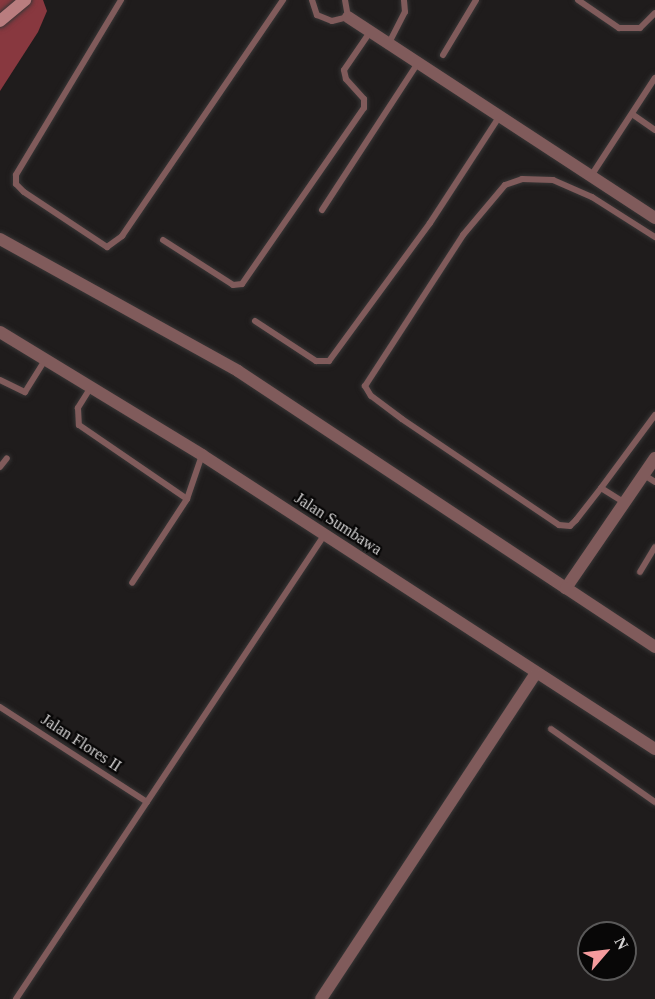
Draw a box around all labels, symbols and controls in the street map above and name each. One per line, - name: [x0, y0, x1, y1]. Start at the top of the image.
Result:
- street label: Jalan Sumbawa: [291, 489, 385, 559]
- street label: Jalan Flores II: [37, 710, 125, 776]
- north arrow: [577, 921, 637, 981]
- text: N: [611, 934, 632, 952]

